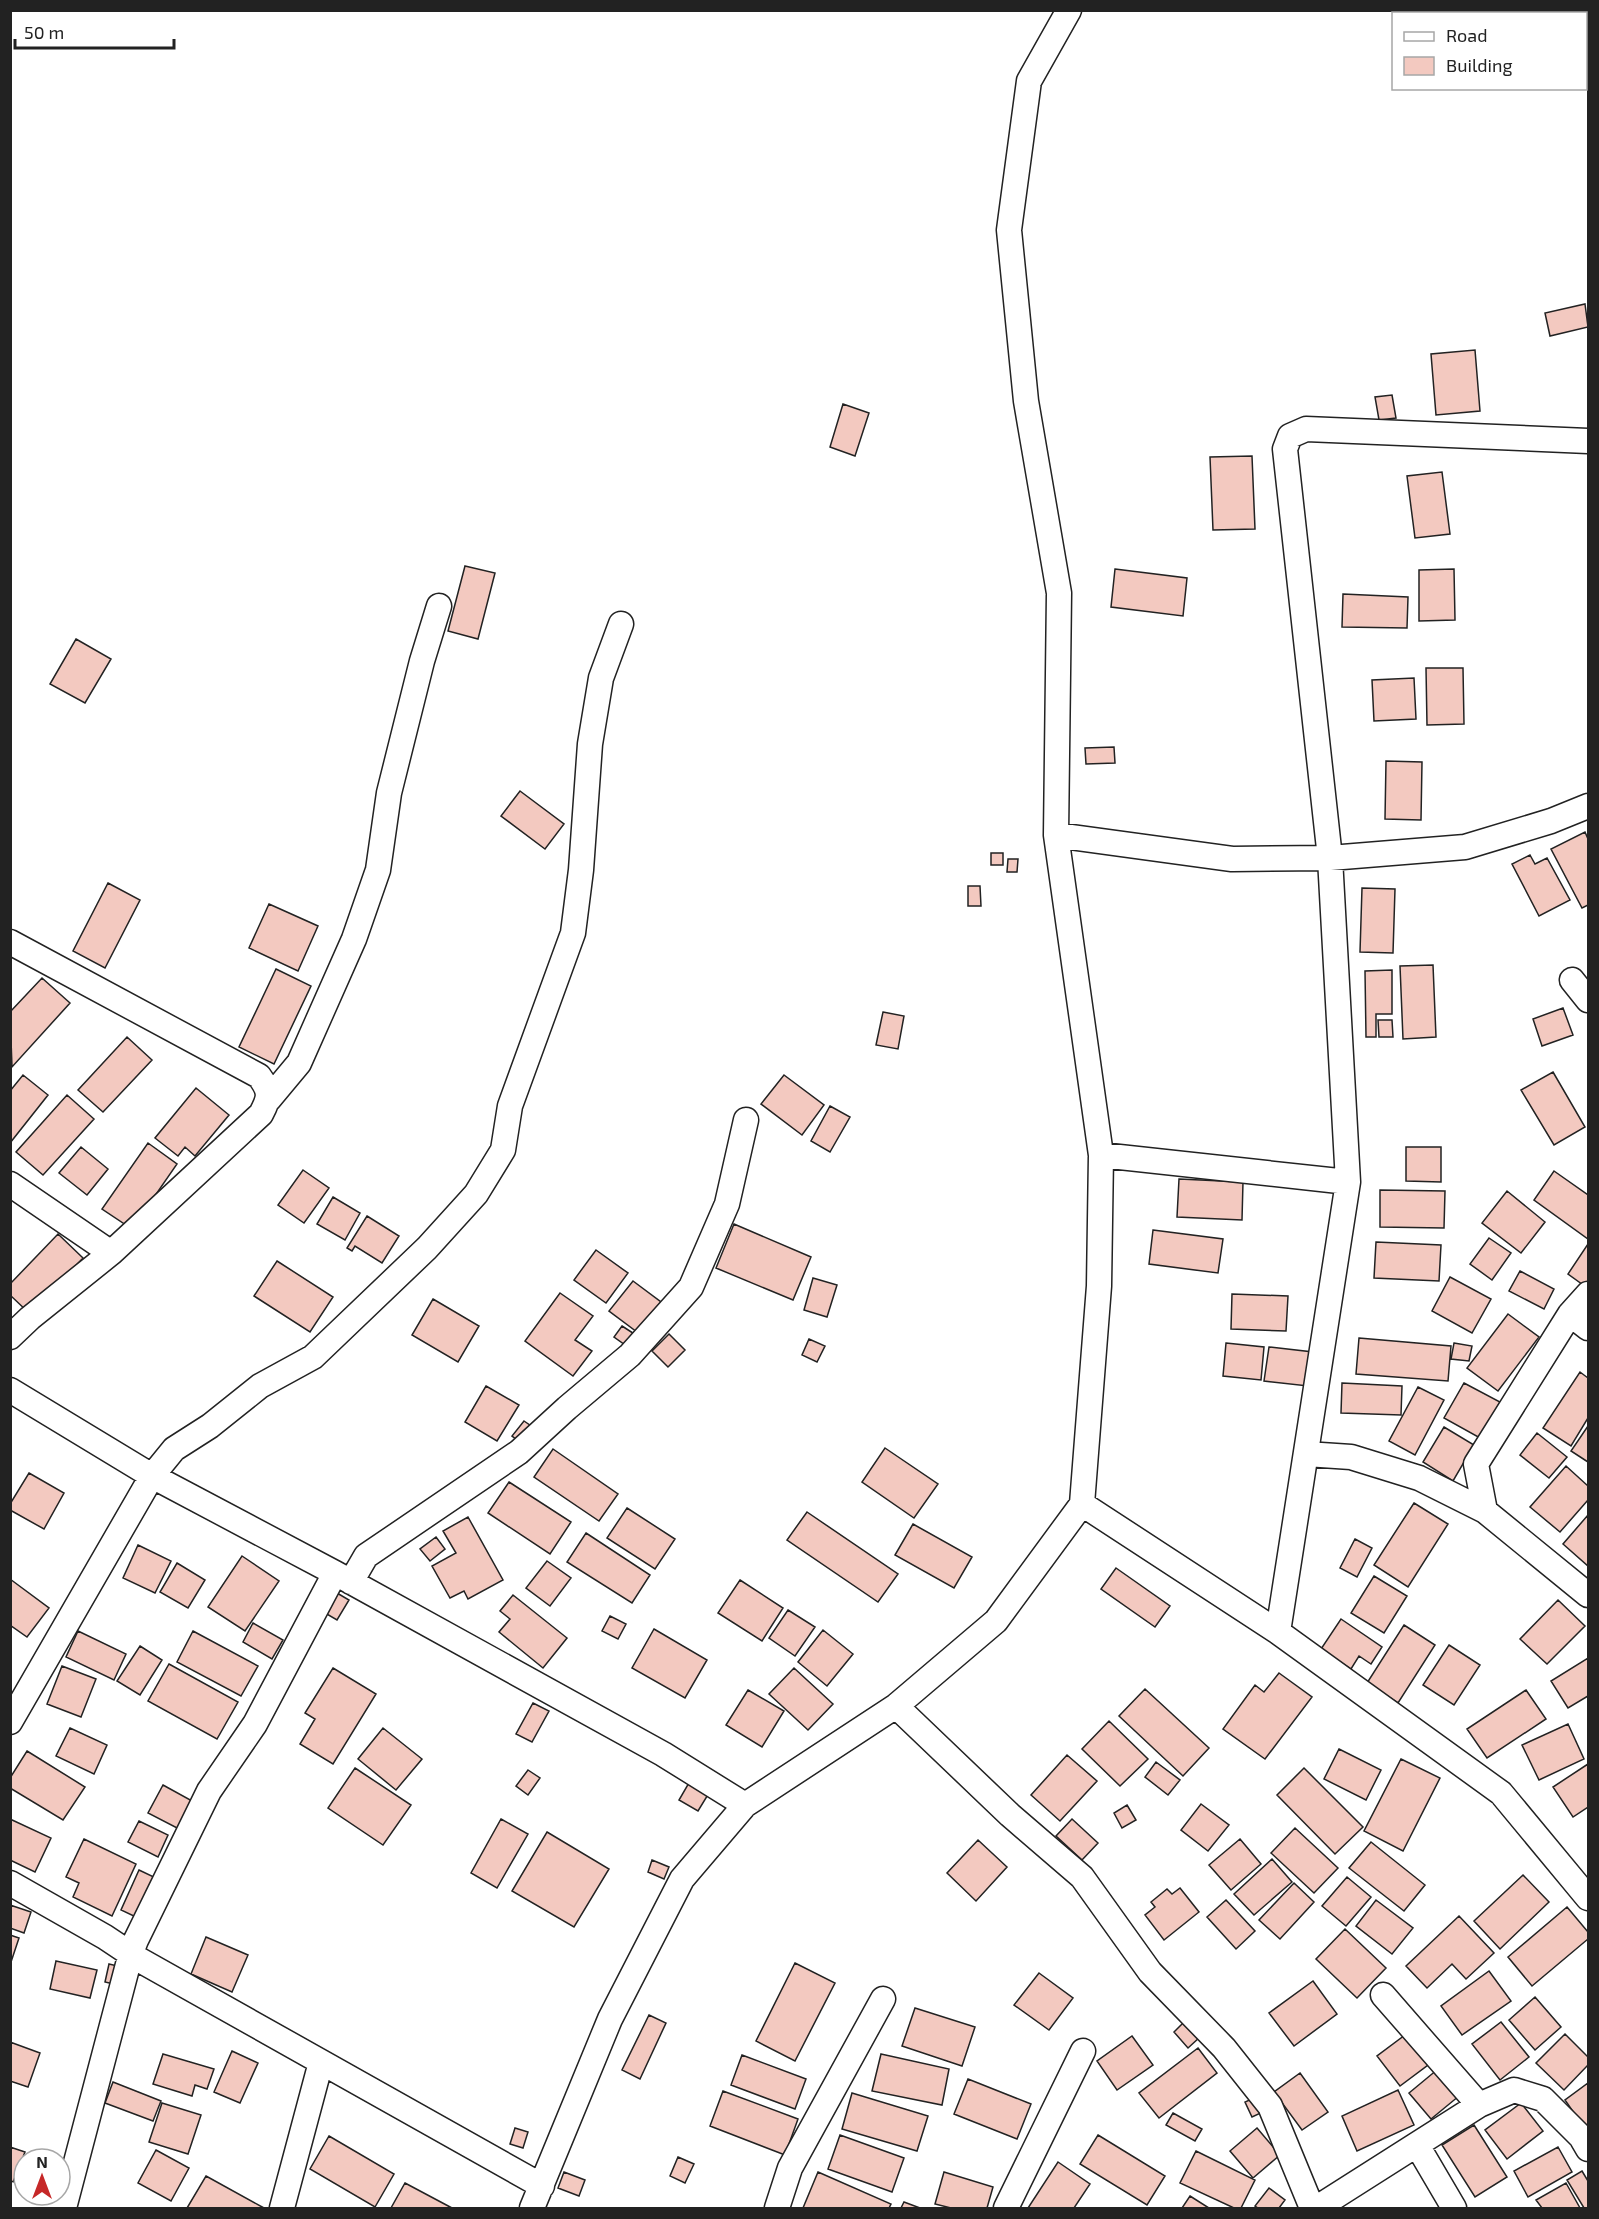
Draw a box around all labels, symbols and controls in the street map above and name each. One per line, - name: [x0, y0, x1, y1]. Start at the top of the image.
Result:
- scale bar: [15, 12, 174, 50]
- legend: [1392, 12, 1587, 90]
- text: 50 m: [24, 21, 64, 43]
- text: Road: [1446, 24, 1487, 46]
- text: Building: [1446, 54, 1513, 76]
- north arrow: [12, 2147, 72, 2207]
- text: N: [36, 2152, 48, 2171]

